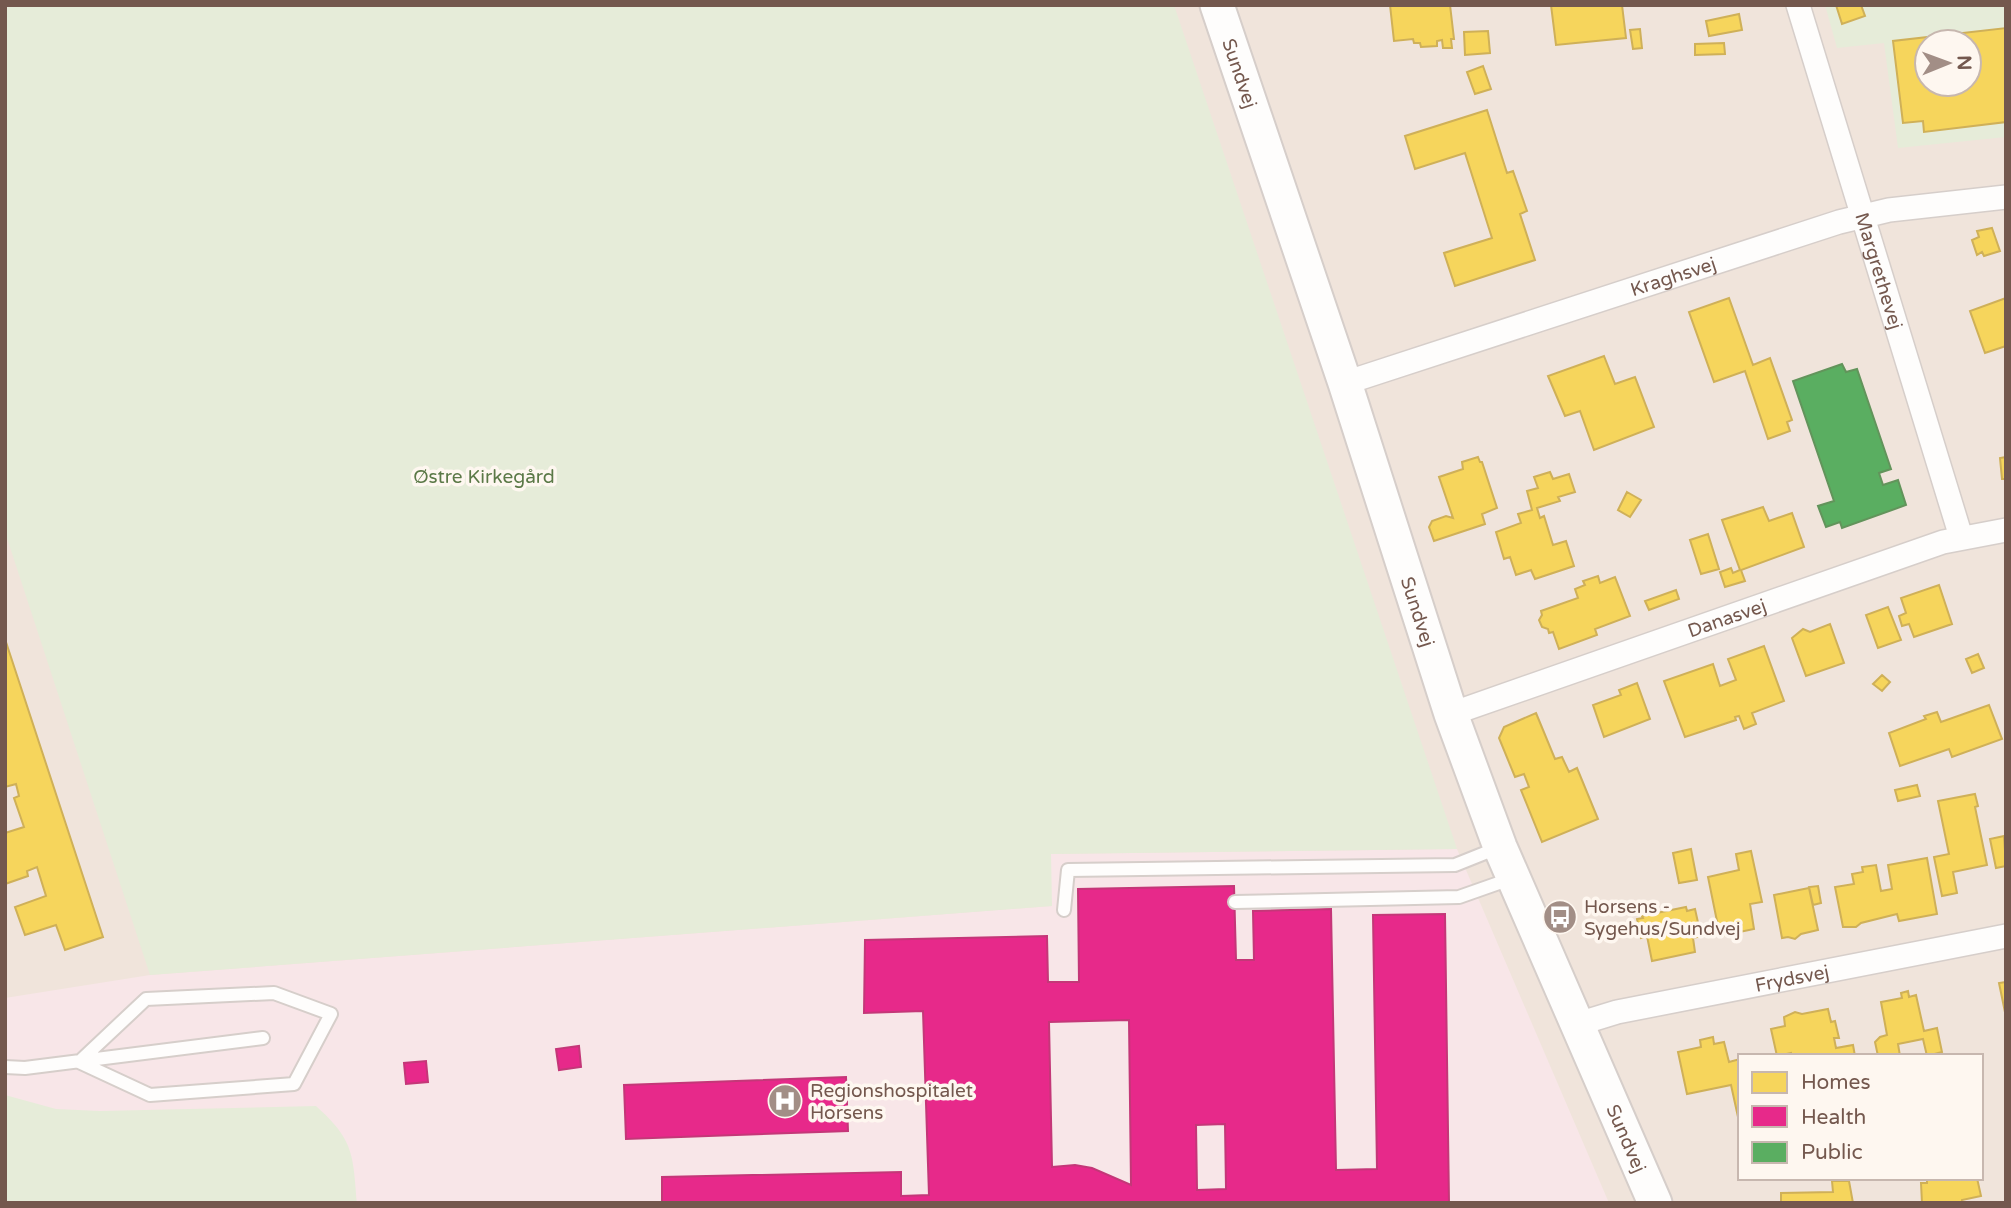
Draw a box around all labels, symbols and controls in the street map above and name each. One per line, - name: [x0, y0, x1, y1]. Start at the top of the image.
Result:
- north arrow: [1913, 28, 1983, 98]
- street label: Sundvej: [1217, 36, 1261, 111]
- text: N: [1953, 55, 1975, 71]
- street label: Margrethevej: [1850, 210, 1907, 332]
- street label: Kraghsvej: [1628, 253, 1719, 301]
- park label: Østre Kirkegård: [413, 466, 555, 488]
- street label: Sundvej: [1396, 574, 1439, 650]
- street label: Danasvej: [1685, 595, 1769, 642]
- place label: Horsens - Sygehus/Sundvej: [1584, 896, 1741, 940]
- bus stop icon: Horsens - Sygehus/Sundvej: [1541, 898, 1579, 936]
- street label: Frydsvej: [1753, 961, 1831, 997]
- legend: [1738, 1054, 1983, 1180]
- text: Homes: [1801, 1070, 1871, 1095]
- place label: Regionshospitalet Horsens: [810, 1080, 973, 1124]
- hospital icon: Regionshospitalet Horsens: [766, 1082, 804, 1120]
- street label: Sundvej: [1601, 1101, 1650, 1176]
- text: Health: [1801, 1105, 1866, 1130]
- text: Public: [1801, 1140, 1863, 1165]

